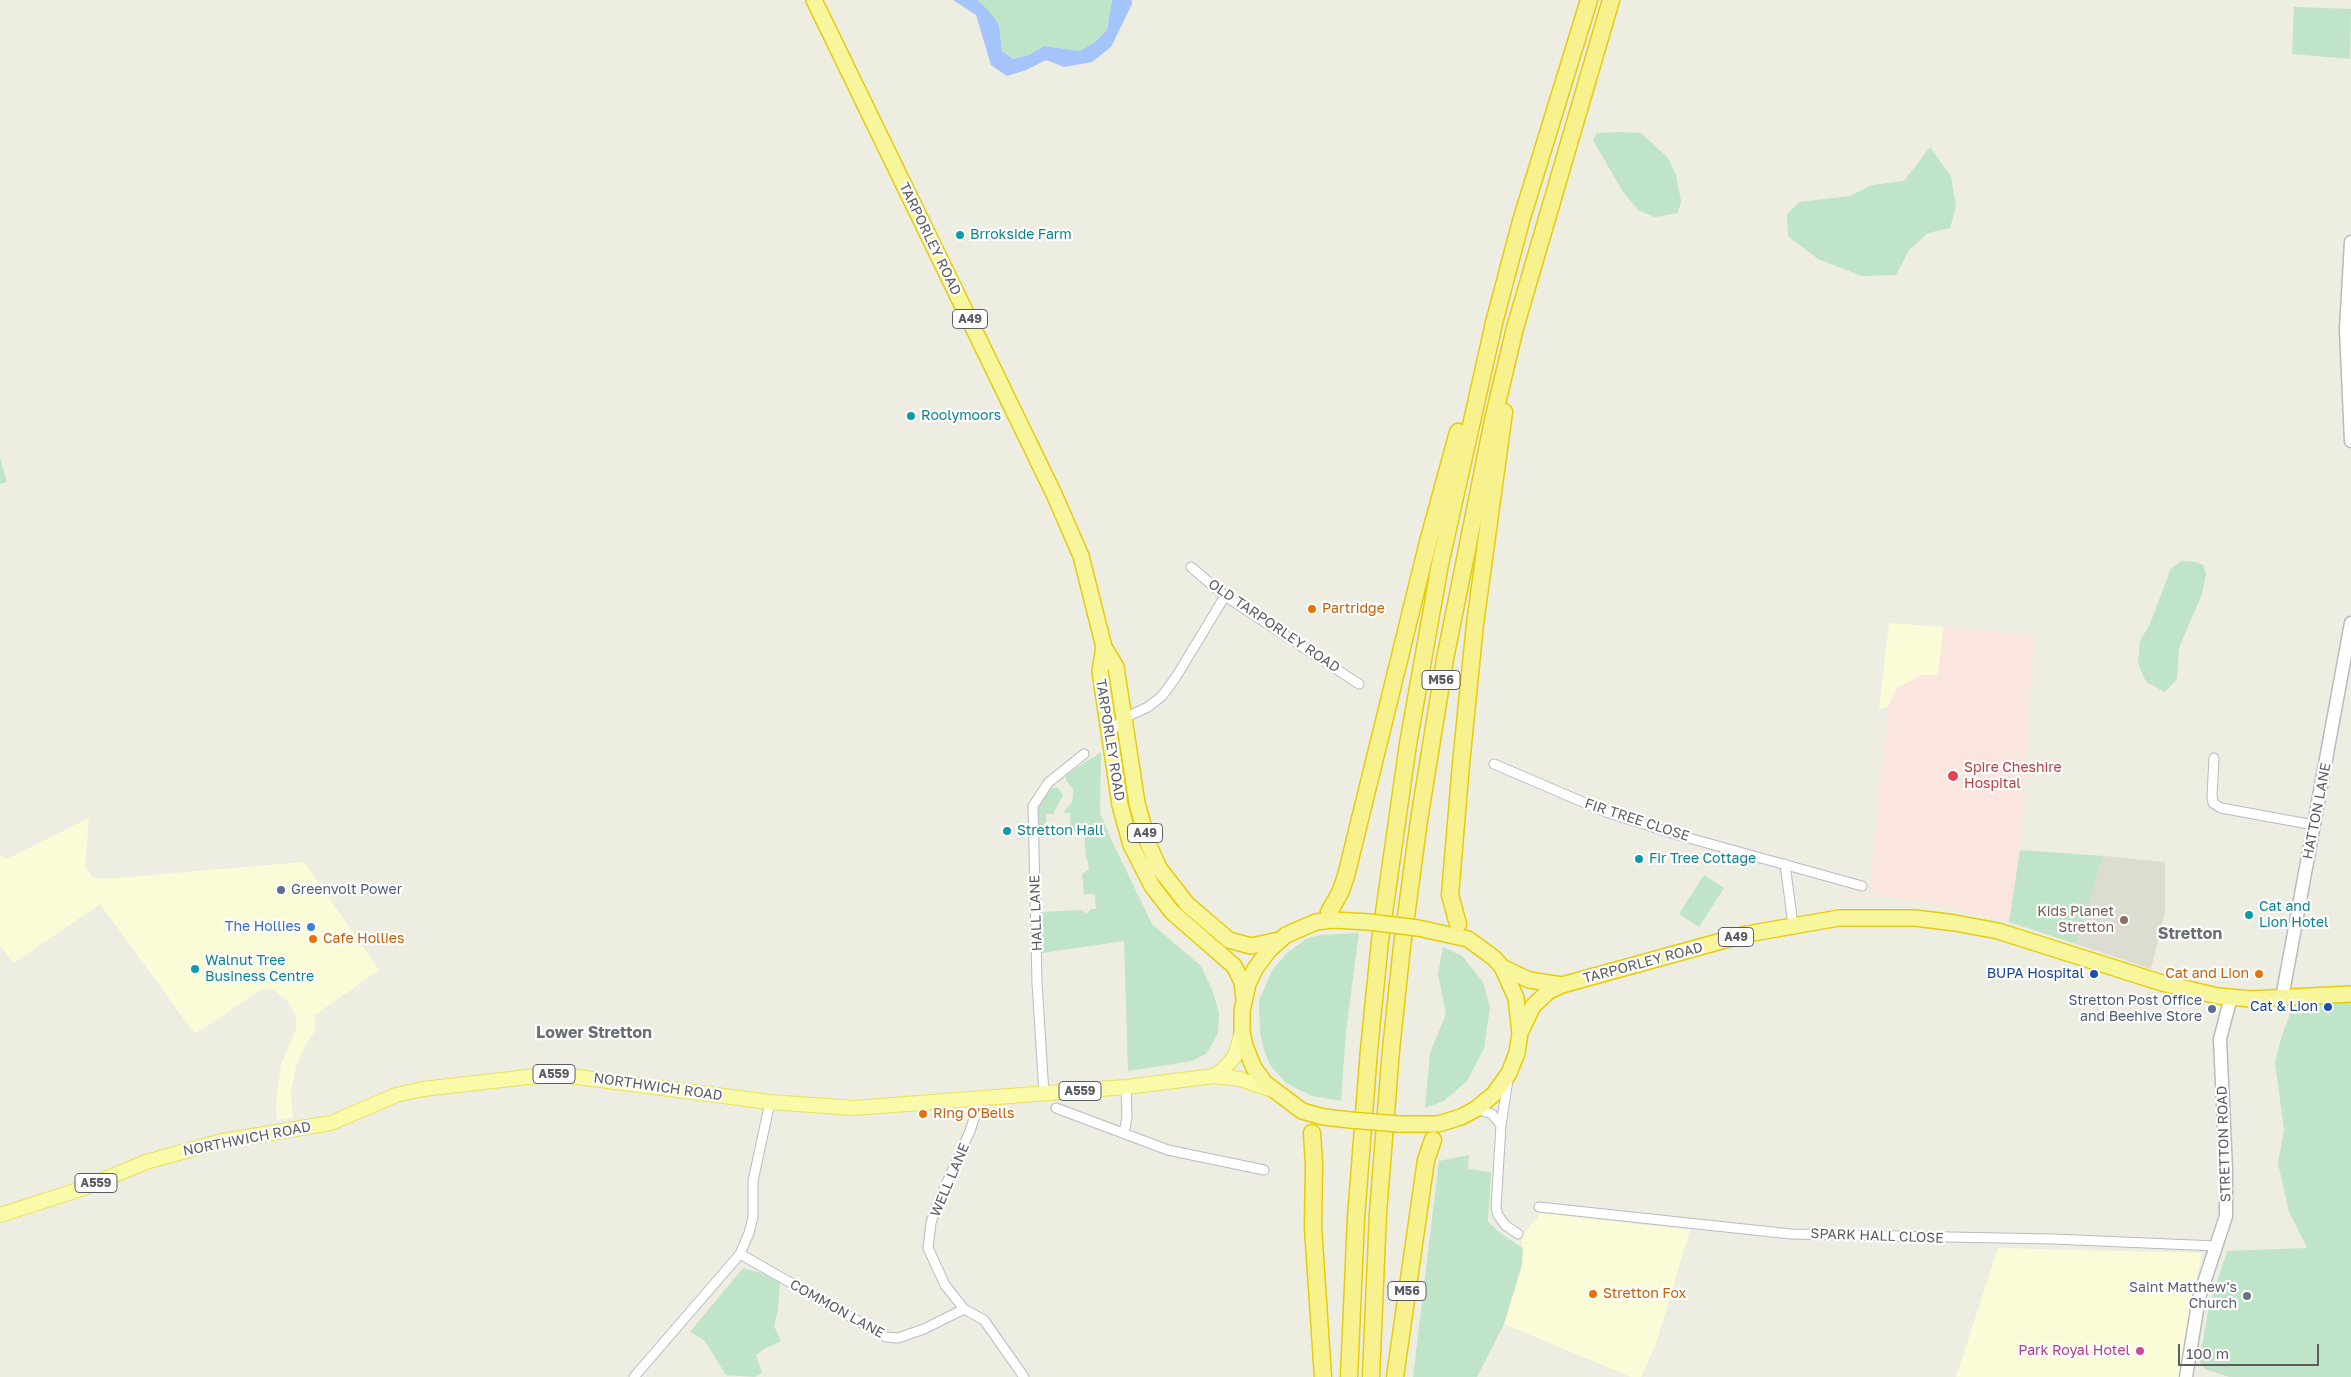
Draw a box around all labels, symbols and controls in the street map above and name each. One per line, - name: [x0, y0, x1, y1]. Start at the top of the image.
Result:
- street label: TARPORLEY ROAD: [895, 180, 965, 298]
- place label: Brrokside Farm: [970, 227, 1072, 243]
- marker: Brrokside Farm: [954, 229, 966, 241]
- road number: A49: [952, 310, 988, 328]
- place label: Roolymoors: [921, 408, 1001, 424]
- marker: Roolymoors: [905, 410, 917, 422]
- street label: OLD TARPORLEY ROAD: [1205, 576, 1343, 676]
- place label: Partridge: [1322, 601, 1385, 617]
- marker: Partridge: [1306, 603, 1318, 615]
- road number: M56: [1422, 670, 1460, 690]
- street label: TARPORLEY ROAD: [1092, 678, 1128, 802]
- place label: Spire Cheshire Hospital: [1964, 760, 2062, 792]
- street label: HATTON LANE: [2299, 761, 2335, 861]
- marker: Spire Cheshire Hospital: [1946, 769, 1960, 783]
- street label: FIR TREE CLOSE: [1582, 795, 1692, 845]
- place label: Stretton Hall: [1017, 823, 1104, 839]
- road number: A49: [1128, 824, 1162, 842]
- marker: Stretton Hall: [1001, 825, 1013, 837]
- place label: Fir Tree Cottage: [1649, 851, 1756, 867]
- marker: Fir Tree Cottage: [1633, 853, 1645, 865]
- street label: HALL LANE: [1026, 875, 1046, 951]
- place label: Greenvolt Power: [291, 882, 402, 898]
- marker: Greenvolt Power: [275, 884, 287, 896]
- place label: Cat and Lion Hotel: [2259, 899, 2328, 932]
- place label: Kids Planet Stretton: [2037, 904, 2114, 936]
- marker: Cat and Lion Hotel: [2243, 909, 2255, 921]
- marker: Kids Planet Stretton: [2118, 914, 2130, 926]
- place label: The Hollies: [225, 919, 301, 935]
- marker: The Hollies: [305, 921, 317, 933]
- district label: Stretton: [2158, 924, 2222, 944]
- road number: A49: [1718, 928, 1754, 946]
- place label: Cafe Hollies: [323, 931, 404, 947]
- marker: Cafe Hollies: [307, 933, 319, 945]
- street label: TARPORLEY ROAD: [1581, 939, 1705, 987]
- place label: Walnut Tree Business Centre: [205, 953, 314, 986]
- marker: Walnut Tree Business Centre: [189, 963, 201, 975]
- place label: BUPA Hospital: [1987, 966, 2084, 982]
- place label: Cat and Lion: [2165, 966, 2249, 982]
- marker: BUPA Hospital: [2088, 968, 2100, 980]
- marker: Cat and Lion: [2253, 968, 2265, 980]
- place label: Stretton Post Office and Beehive Store: [2069, 993, 2202, 1026]
- place label: Cat & Lion: [2250, 999, 2318, 1015]
- marker: Cat & Lion: [2322, 1001, 2334, 1013]
- marker: Stretton Post Office and Beehive Store: [2206, 1003, 2218, 1015]
- district label: Lower Stretton: [536, 1023, 652, 1043]
- road number: A559: [533, 1064, 575, 1084]
- street label: NORTHWICH ROAD: [592, 1070, 724, 1104]
- road number: A559: [1059, 1082, 1101, 1100]
- street label: STRETTON ROAD: [2214, 1085, 2234, 1203]
- place label: Ring O'Bells: [933, 1106, 1014, 1122]
- marker: Ring O'Bells: [917, 1108, 929, 1120]
- street label: NORTHWICH ROAD: [182, 1118, 312, 1160]
- street label: WELL LANE: [927, 1141, 973, 1219]
- road number: A559: [75, 1174, 117, 1192]
- street label: SPARK HALL CLOSE: [1810, 1225, 1944, 1247]
- street label: COMMON LANE: [787, 1276, 887, 1342]
- place label: Saint Matthew's Church: [2129, 1280, 2237, 1312]
- road number: M56: [1388, 1282, 1426, 1300]
- place label: Stretton Fox: [1603, 1286, 1686, 1302]
- marker: Stretton Fox: [1587, 1288, 1599, 1300]
- marker: Saint Matthew's Church: [2241, 1290, 2253, 1302]
- scale bar: [2181, 1334, 2322, 1366]
- place label: Park Royal Hotel: [2018, 1343, 2130, 1359]
- text: 100 m: [2186, 1344, 2229, 1362]
- marker: Park Royal Hotel: [2134, 1345, 2146, 1357]

